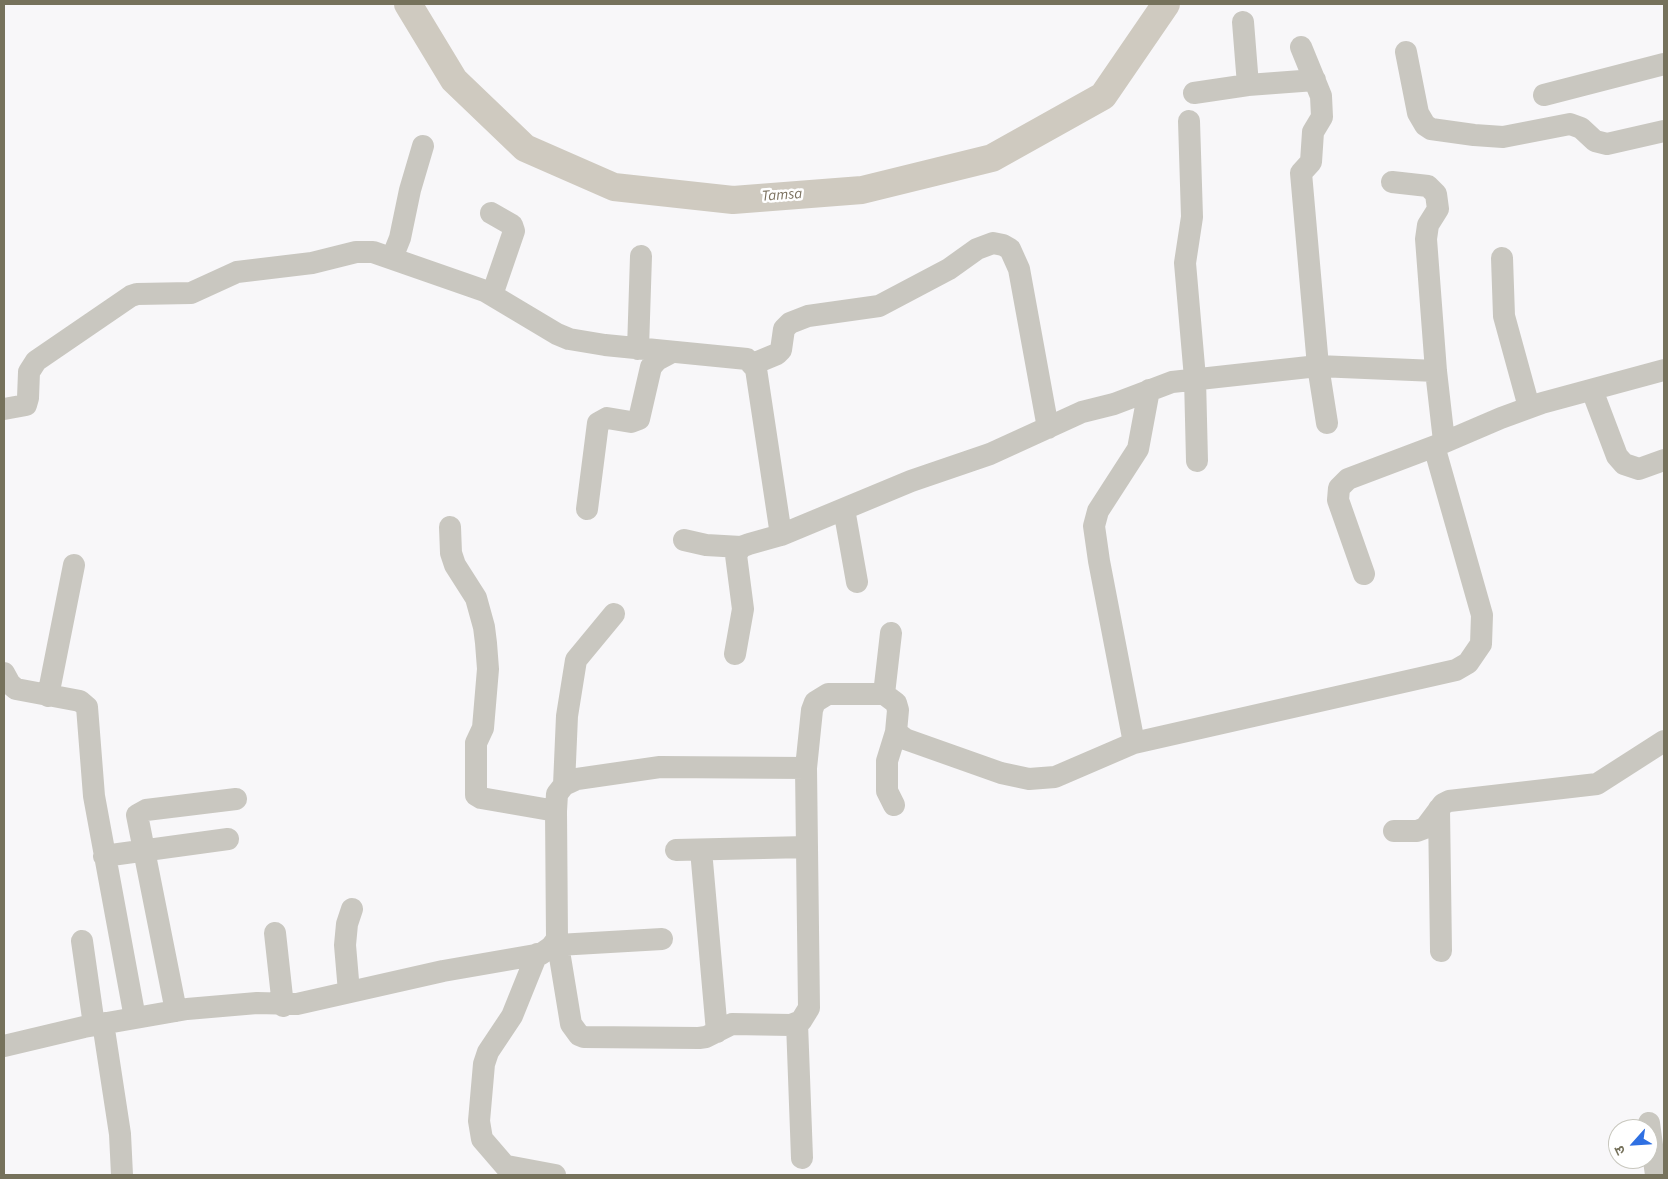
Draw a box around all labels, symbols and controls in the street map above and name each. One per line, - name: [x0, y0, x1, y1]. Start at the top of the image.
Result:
- water label: Tamsa: [761, 186, 803, 206]
- north arrow: [1608, 1119, 1658, 1169]
- text: उ: [1610, 1142, 1631, 1158]

